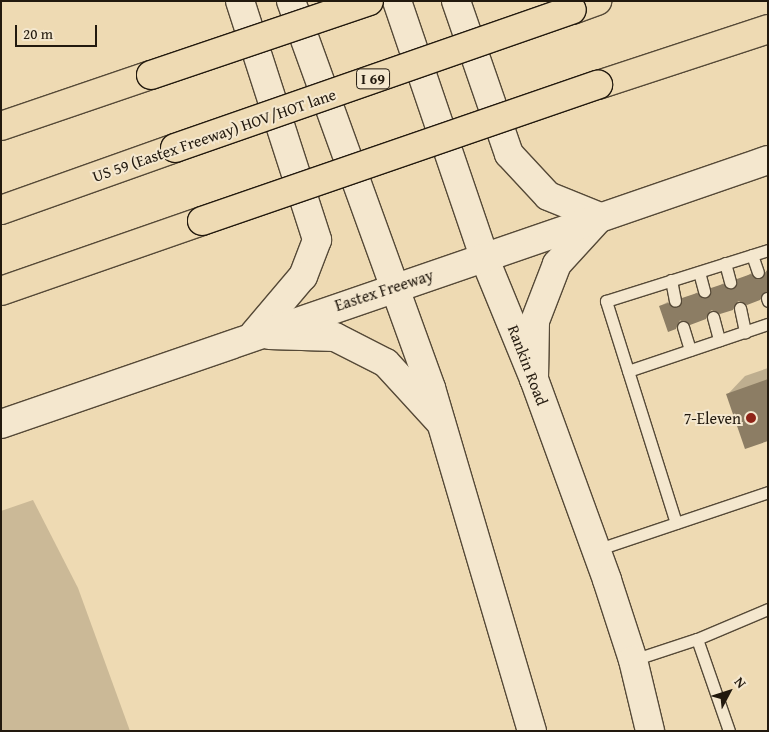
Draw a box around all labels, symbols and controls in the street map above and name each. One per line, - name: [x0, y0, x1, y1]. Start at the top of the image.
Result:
- scale bar: [18, 15, 100, 47]
- text: 20 m: [23, 23, 53, 44]
- road number: I 69: [356, 66, 390, 92]
- street label: US 59 (Eastex Freeway) HOV/HOT lane: [90, 84, 338, 186]
- street label: Eastex Freeway: [332, 265, 436, 315]
- street label: Rankin Road: [504, 322, 552, 408]
- place label: 7-Eleven: [684, 408, 741, 428]
- marker: 7-Eleven: [745, 412, 757, 424]
- north arrow: [704, 667, 754, 717]
- text: N: [730, 672, 751, 692]

